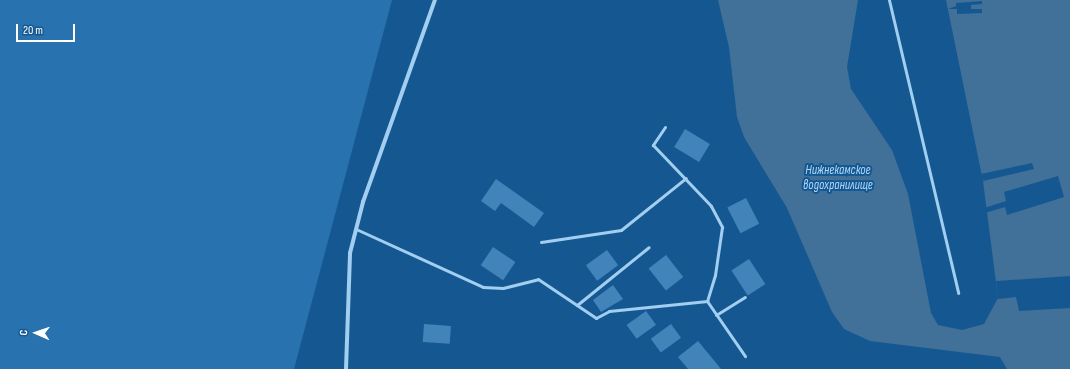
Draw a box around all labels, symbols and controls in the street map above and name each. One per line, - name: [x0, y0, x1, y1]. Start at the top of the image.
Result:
- scale bar: [18, 16, 77, 42]
- text: 20 m: [23, 23, 43, 38]
- water label: Нижнекамское водохранилище: [803, 163, 873, 194]
- north arrow: [16, 313, 56, 353]
- text: С: [17, 330, 30, 336]

